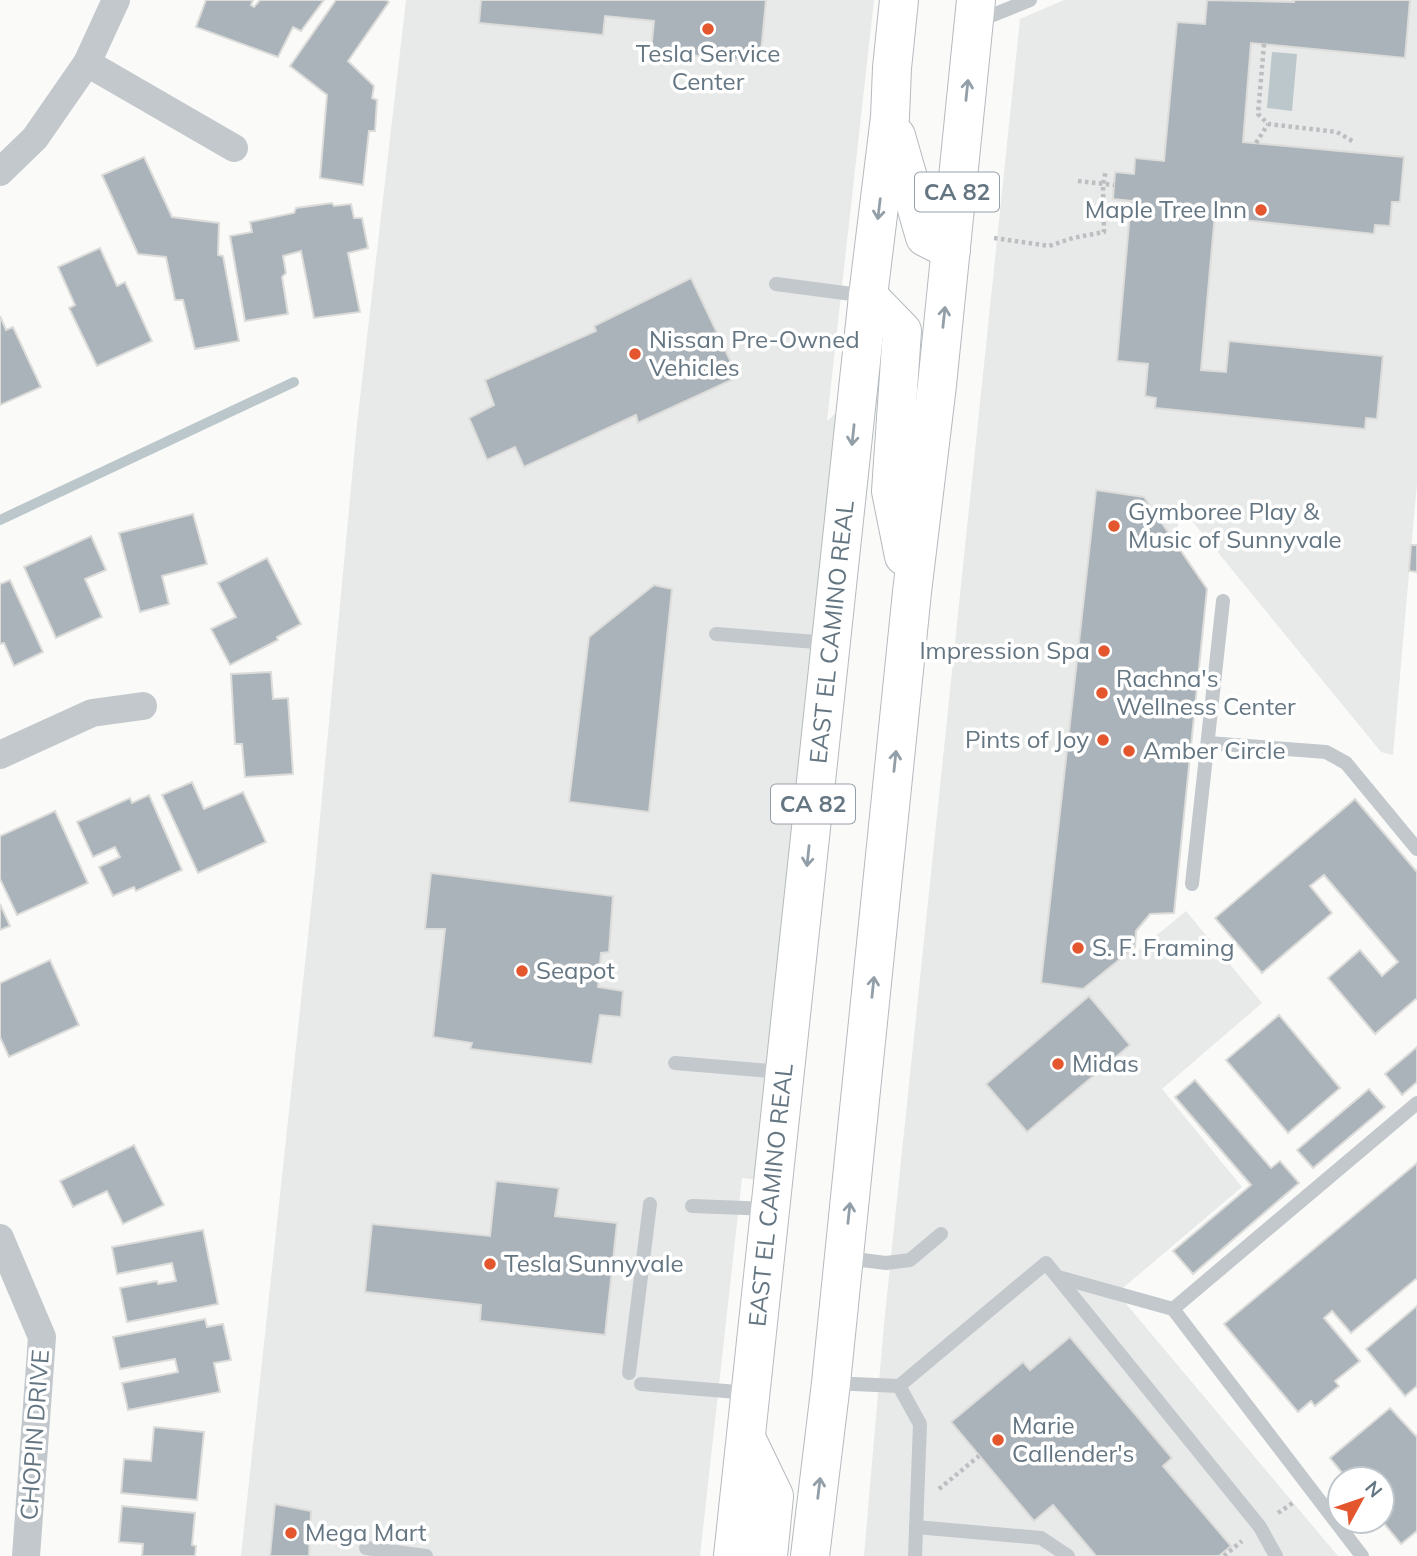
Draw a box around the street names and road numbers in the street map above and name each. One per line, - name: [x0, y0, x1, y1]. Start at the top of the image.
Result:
- road number: CA 82: [915, 172, 999, 211]
- street label: EAST EL CAMINO REAL: [802, 499, 860, 765]
- road number: CA 82: [771, 784, 855, 824]
- street label: EAST EL CAMINO REAL: [741, 1062, 799, 1328]
- street label: CHOPIN DRIVE: [13, 1349, 55, 1521]

